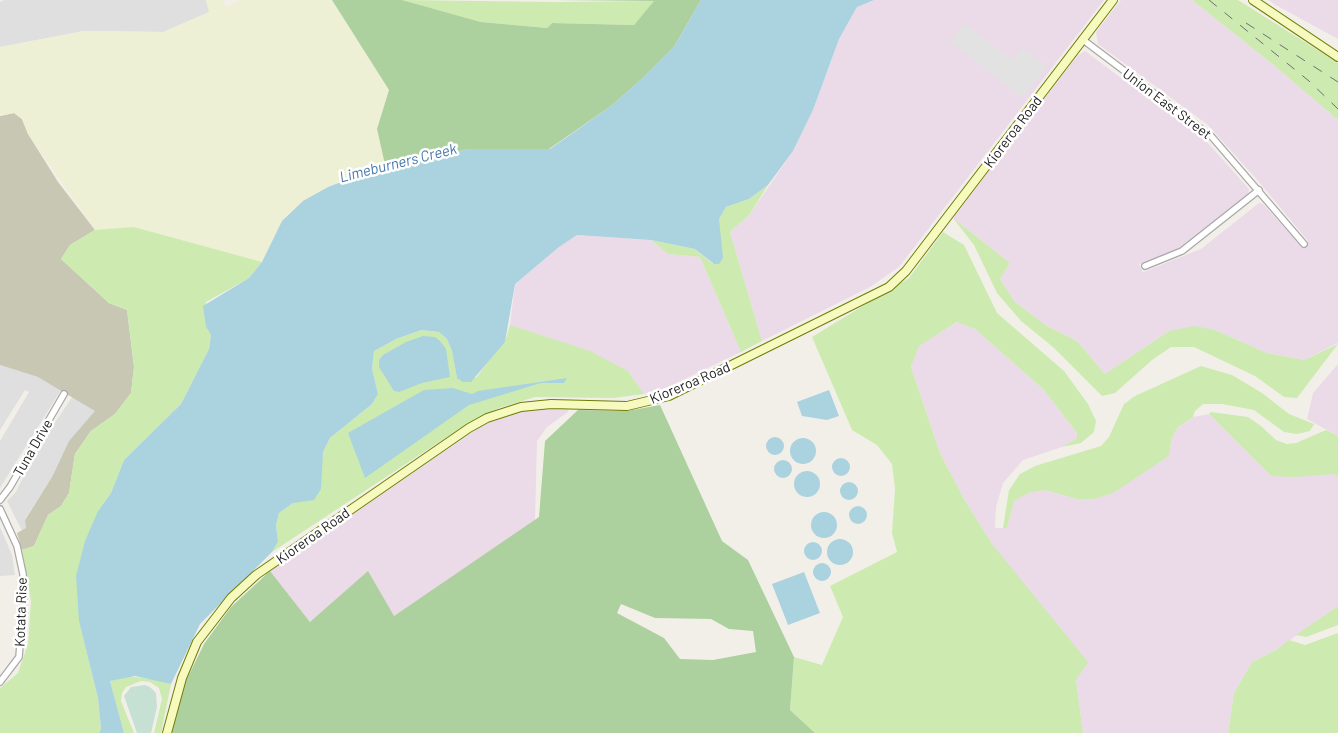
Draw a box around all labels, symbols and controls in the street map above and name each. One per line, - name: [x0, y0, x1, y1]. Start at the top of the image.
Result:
- street label: Union East Street: [1119, 65, 1215, 143]
- street label: Kioreroa Road: [980, 93, 1046, 171]
- water label: Limeburners Creek: [338, 140, 458, 186]
- street label: Kioreroa Road: [647, 359, 733, 407]
- street label: Tuna Drive: [10, 416, 56, 480]
- street label: Kioreroa Road: [273, 505, 353, 567]
- street label: Kotata Rise: [11, 577, 31, 647]

